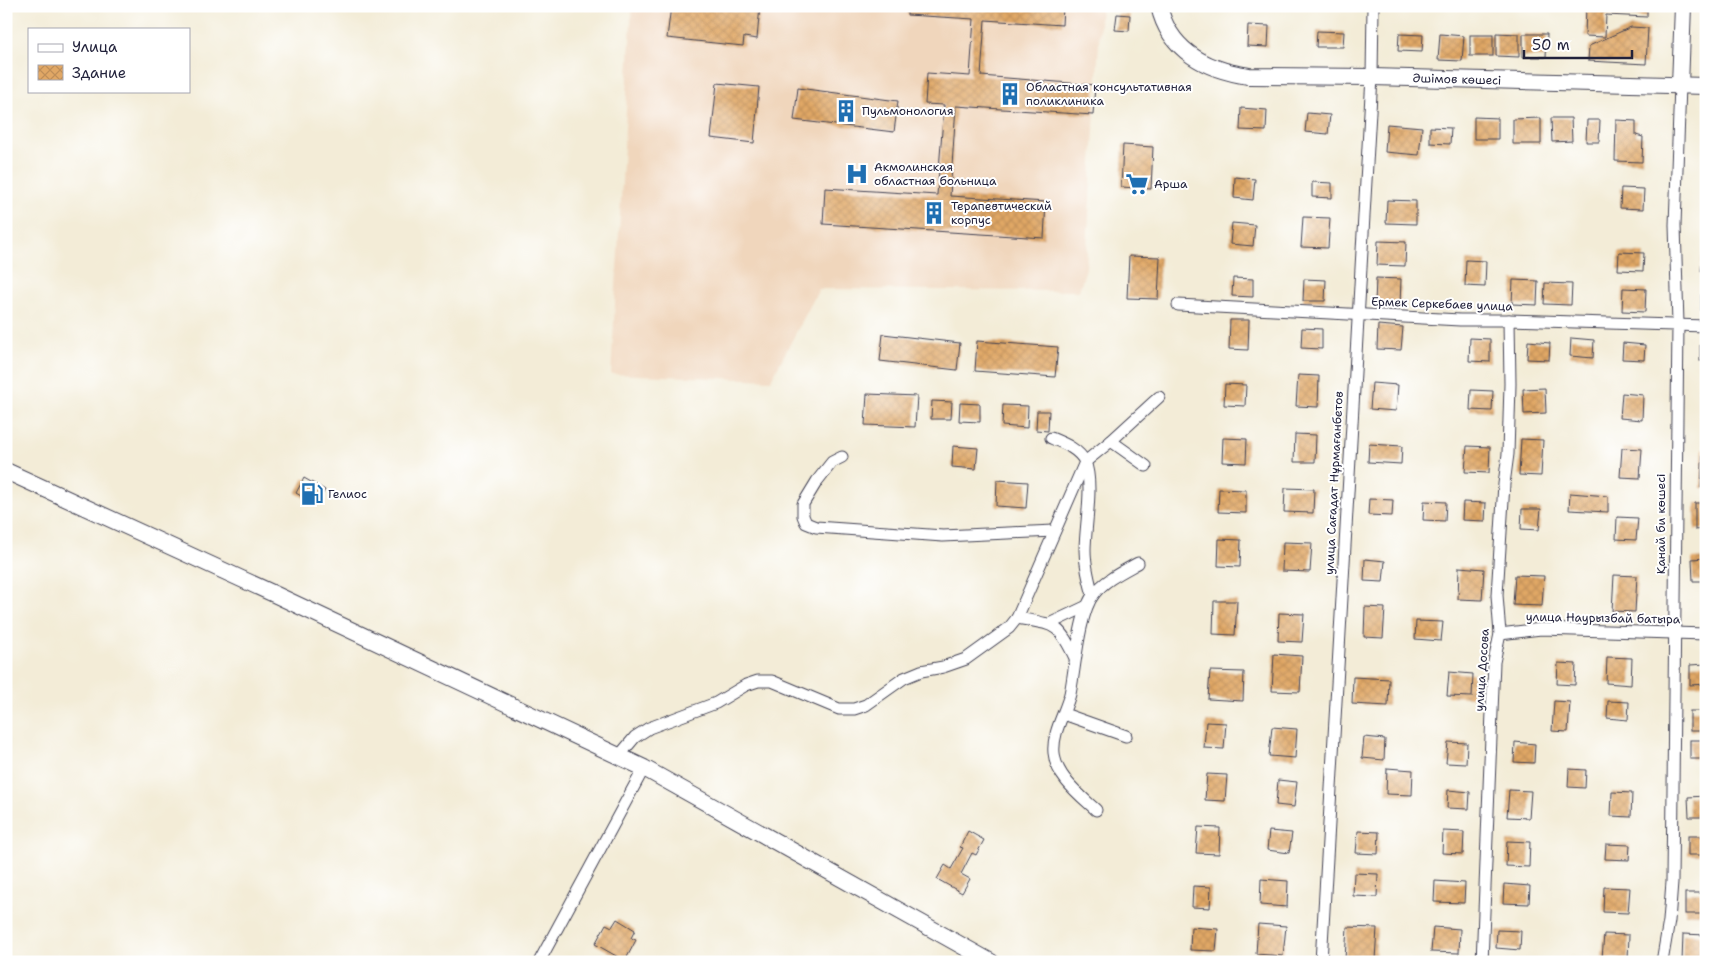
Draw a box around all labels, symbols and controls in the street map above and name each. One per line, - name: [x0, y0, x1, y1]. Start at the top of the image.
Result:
- legend: [28, 28, 190, 92]
- scale bar: [1524, 28, 1632, 60]
- text: 50 m: [1532, 35, 1570, 55]
- text: Улица: [72, 37, 118, 57]
- text: Здание: [72, 63, 126, 83]
- street label: Әшімов көшесі: [1412, 70, 1502, 88]
- place label: Областная консультативная поликлиника: [1026, 79, 1192, 109]
- building icon: Областная консультативная поликлиника: [997, 81, 1023, 107]
- building icon: Пульмонология: [833, 98, 859, 124]
- place label: Пульмонология: [862, 103, 954, 119]
- place label: Акмолинская областная больница: [874, 159, 997, 189]
- hospital icon: Акмолинская областная больница: [844, 161, 870, 187]
- supermarket icon: Арша: [1124, 171, 1150, 197]
- place label: Арша: [1154, 176, 1188, 192]
- place label: Терапевтический корпус: [951, 198, 1052, 228]
- building icon: Терапевтический корпус: [921, 200, 947, 226]
- street label: Ермек Серкебаев улица: [1371, 294, 1514, 314]
- street label: улица Сағадат Нұрмағанбетов: [1321, 391, 1347, 575]
- street label: Қанай би көшесі: [1653, 474, 1669, 574]
- fuel station icon: Гелиос: [299, 481, 325, 507]
- place label: Гелиос: [328, 486, 367, 502]
- street label: улица Наурызбай батыра: [1526, 609, 1681, 627]
- street label: улица Досова: [1471, 627, 1493, 712]

